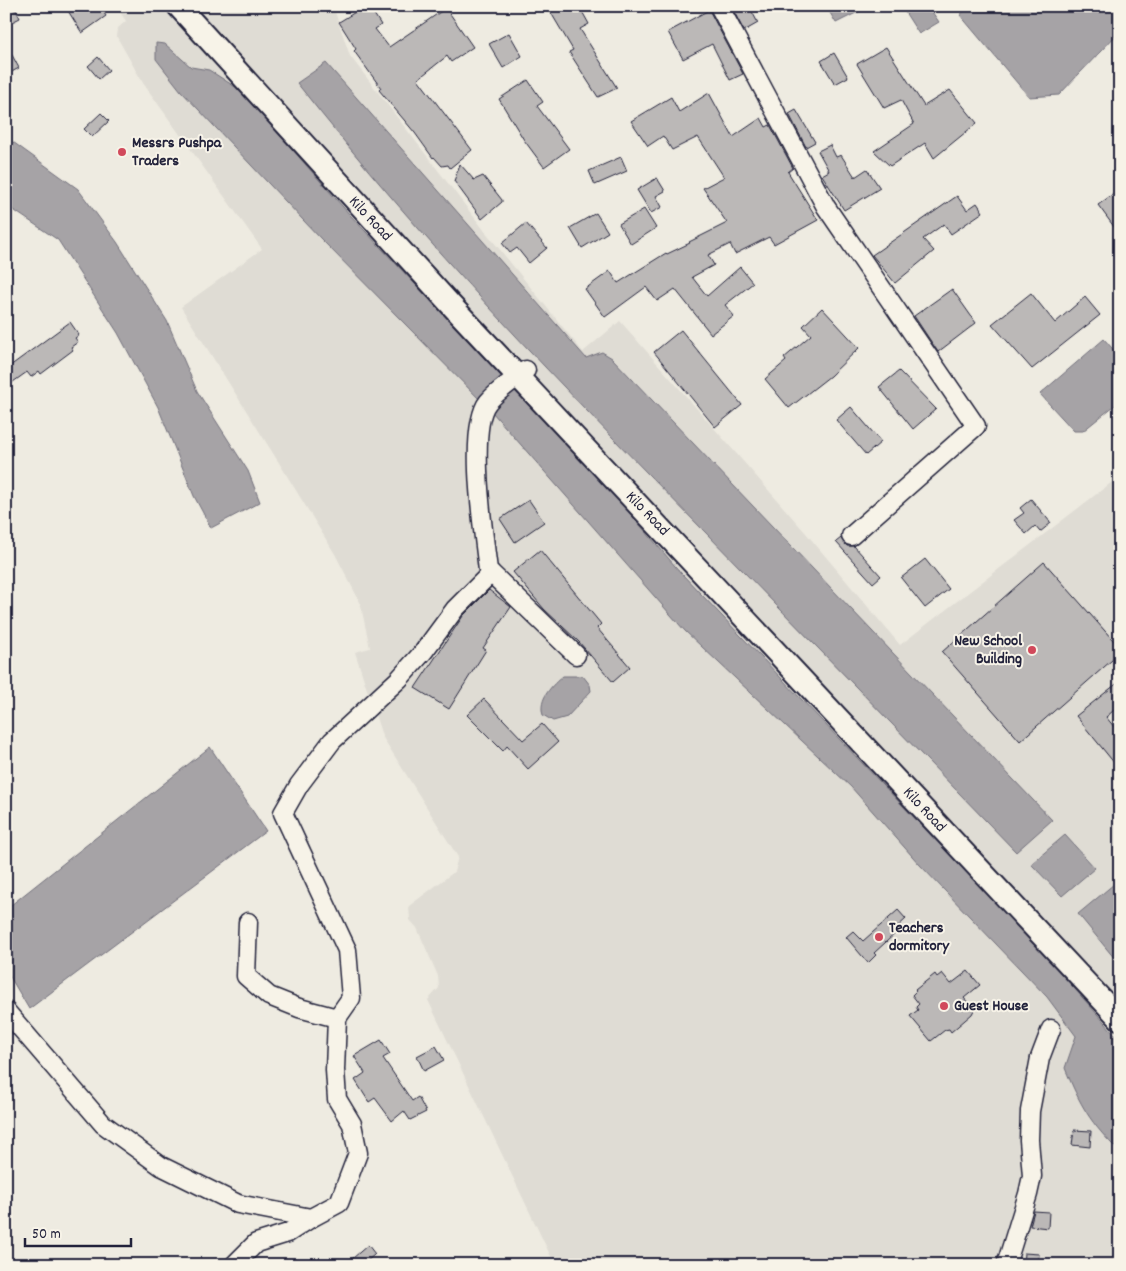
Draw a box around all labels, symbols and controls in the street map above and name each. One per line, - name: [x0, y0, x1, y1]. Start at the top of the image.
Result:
- place label: Messrs Pushpa Traders: [132, 132, 223, 173]
- marker: Messrs Pushpa Traders: [116, 146, 128, 158]
- street label: Kilo Road: [343, 191, 397, 247]
- street label: Kilo Road: [620, 486, 674, 542]
- place label: New School Building: [954, 630, 1022, 671]
- marker: New School Building: [1026, 644, 1038, 656]
- street label: Kilo Road: [897, 782, 951, 838]
- place label: Teachers dormitory: [889, 917, 950, 958]
- marker: Teachers dormitory: [873, 931, 885, 943]
- place label: Guest House: [954, 995, 1028, 1018]
- marker: Guest House: [938, 1000, 950, 1012]
- scale bar: [25, 1216, 131, 1248]
- text: 50 m: [32, 1224, 61, 1246]

